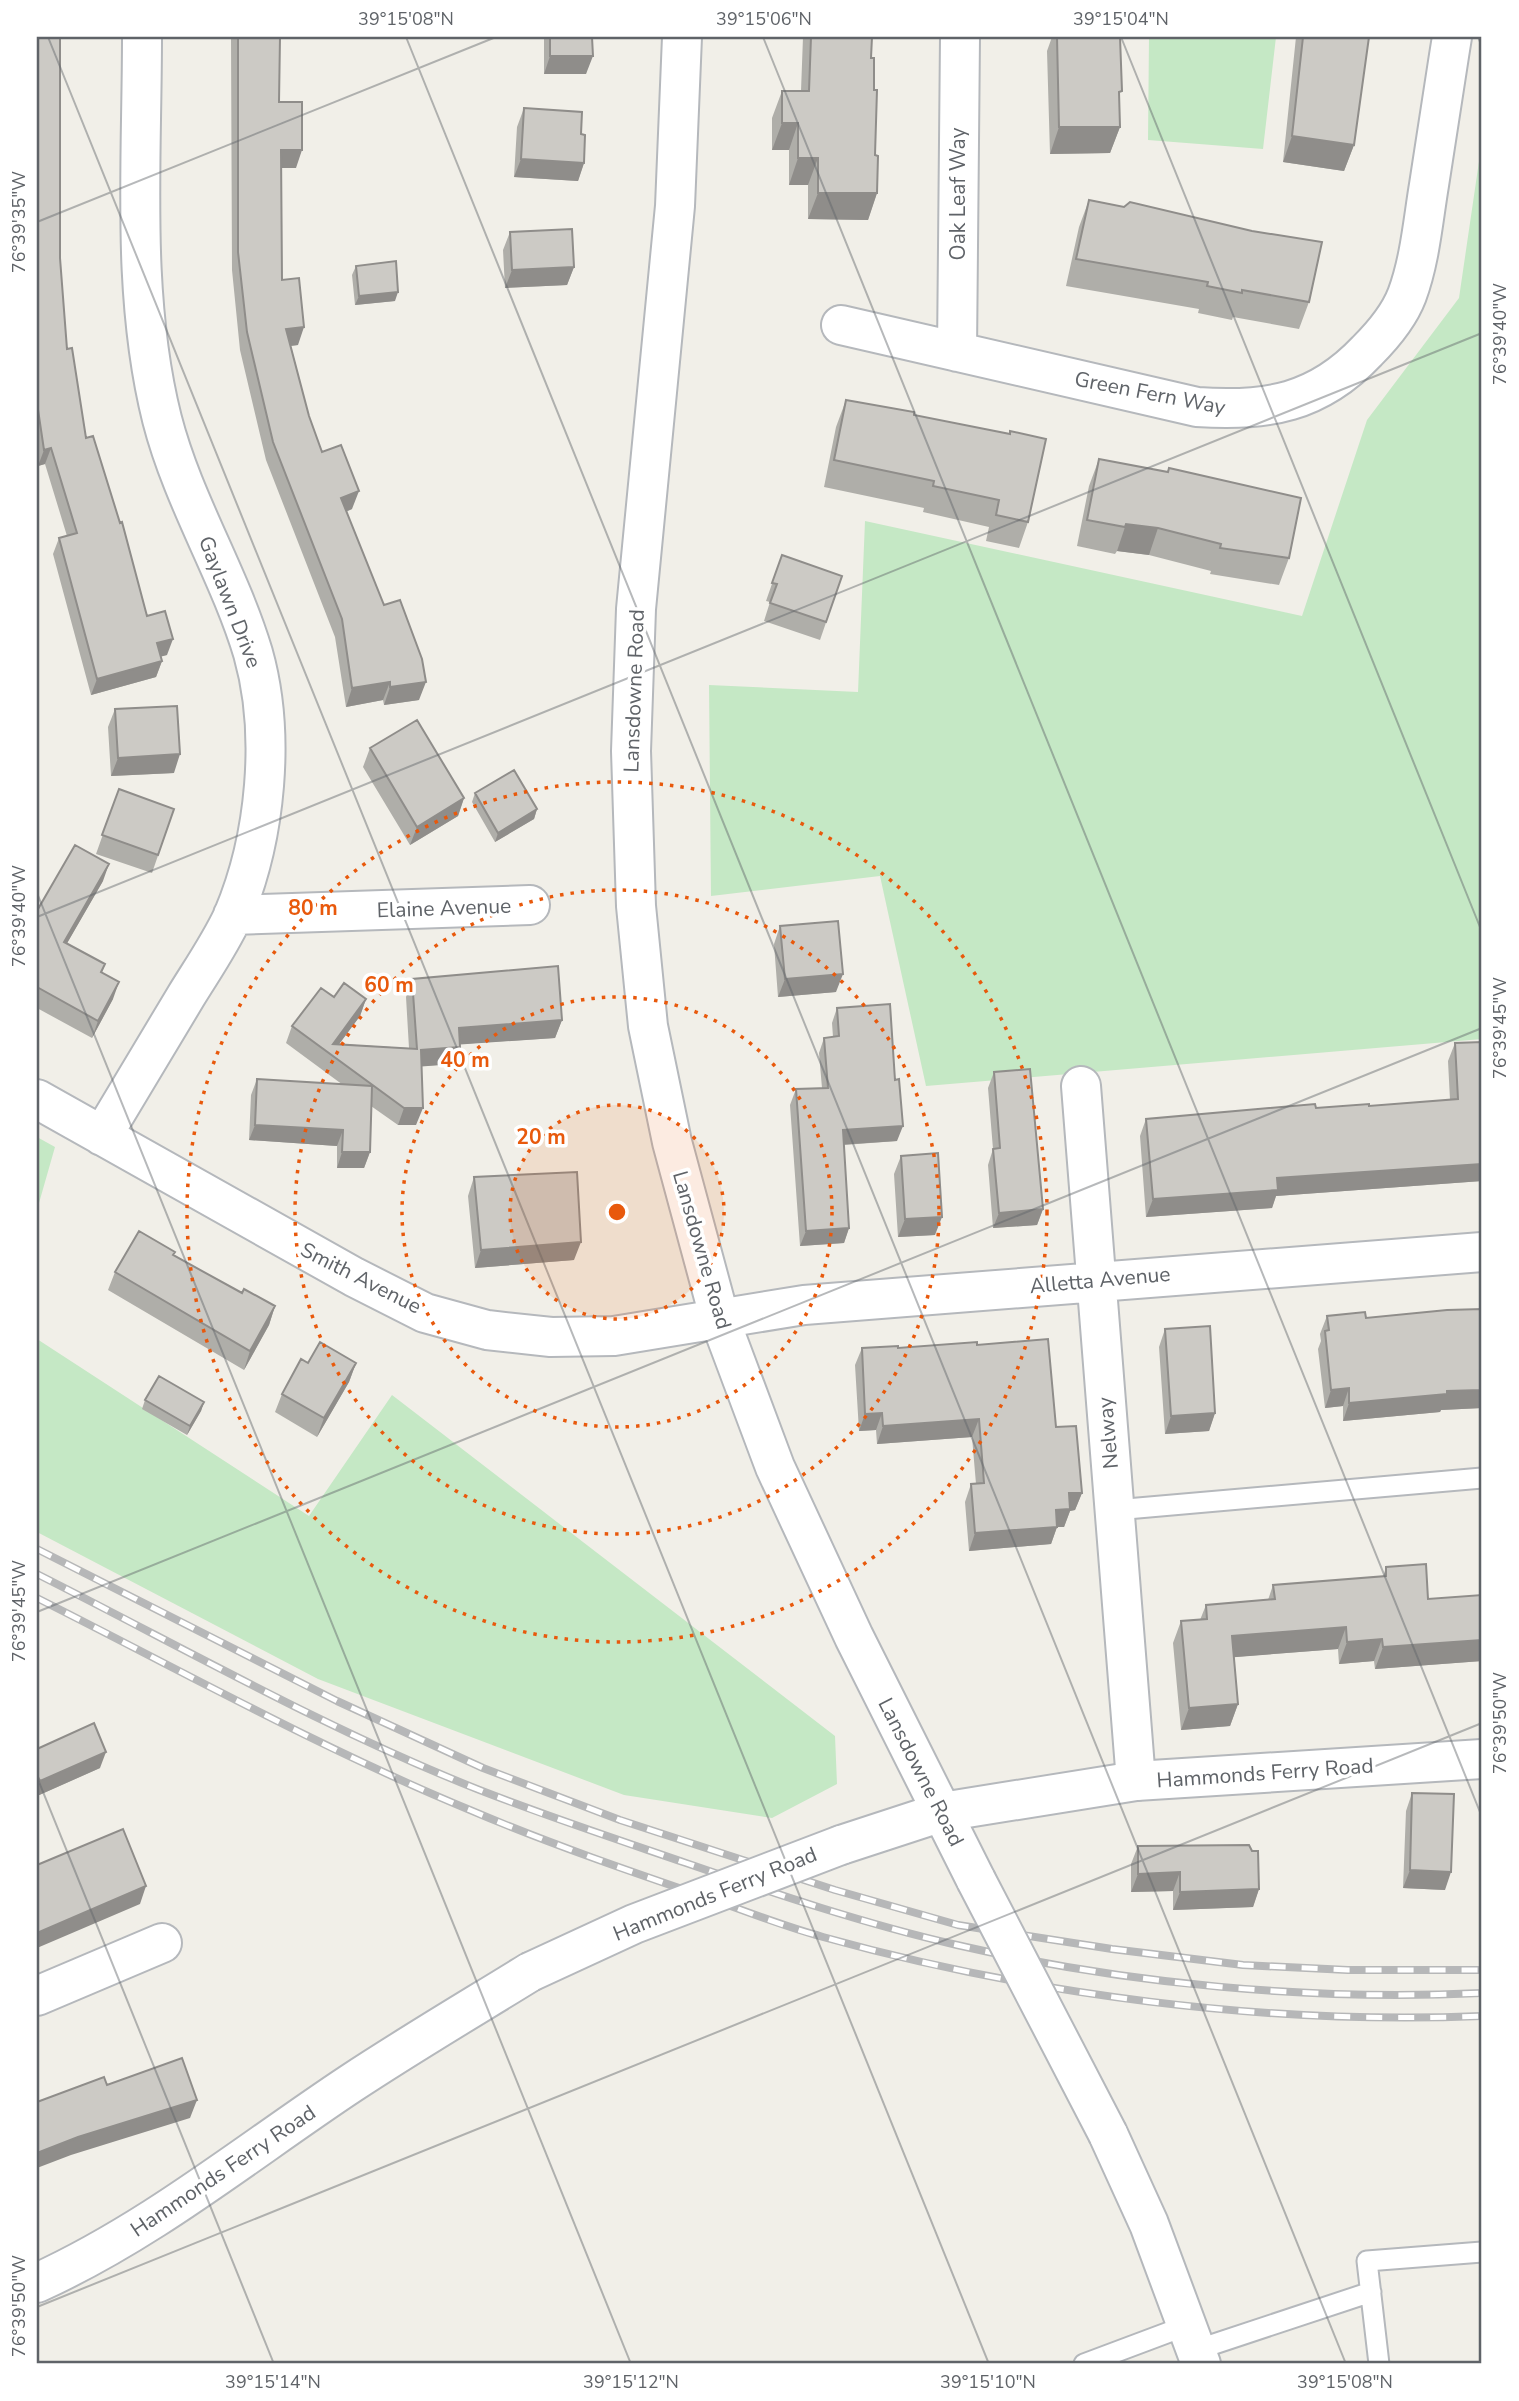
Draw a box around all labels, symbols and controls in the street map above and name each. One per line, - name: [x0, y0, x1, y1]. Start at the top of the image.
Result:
- text: 39°15'08"N: [358, 7, 454, 31]
- text: 39°15'06"N: [716, 7, 812, 31]
- text: 39°15'04"N: [1073, 7, 1169, 31]
- street label: Oak Leaf Way: [944, 127, 972, 260]
- text: 76°39'35"W: [7, 171, 31, 273]
- text: 76°39'40"W: [1488, 283, 1512, 385]
- street label: Green Fern Way: [1072, 365, 1228, 421]
- street label: Gaylawn Drive: [192, 532, 268, 672]
- street label: Lansdowne Road: [617, 609, 651, 773]
- text: 76°39'40"W: [7, 865, 31, 967]
- street label: Elaine Avenue: [376, 892, 512, 924]
- text: 80 m: [288, 894, 338, 922]
- text: 60 m: [364, 971, 414, 999]
- text: 76°39'45"W: [1488, 977, 1512, 1079]
- text: 40 m: [440, 1046, 490, 1074]
- text: 20 m: [516, 1123, 566, 1151]
- street label: Lansdowne Road: [666, 1168, 738, 1332]
- centre of rings: [605, 1200, 629, 1224]
- street label: Smith Avenue: [296, 1236, 426, 1320]
- street label: Alletta Avenue: [1028, 1260, 1172, 1300]
- street label: Nelway: [1091, 1396, 1125, 1470]
- text: 76°39'45"W: [7, 1560, 31, 1662]
- text: 76°39'50"W: [1488, 1672, 1512, 1774]
- street label: Lansdowne Road: [871, 1693, 971, 1851]
- street label: Hammonds Ferry Road: [1156, 1751, 1374, 1795]
- street label: Hammonds Ferry Road: [609, 1840, 821, 1948]
- street label: Hammonds Ferry Road: [125, 2099, 321, 2243]
- text: 76°39'50"W: [7, 2255, 31, 2357]
- text: 39°15'14"N: [225, 2370, 321, 2394]
- text: 39°15'12"N: [583, 2370, 679, 2394]
- text: 39°15'10"N: [940, 2370, 1036, 2394]
- text: 39°15'08"N: [1297, 2370, 1393, 2394]

